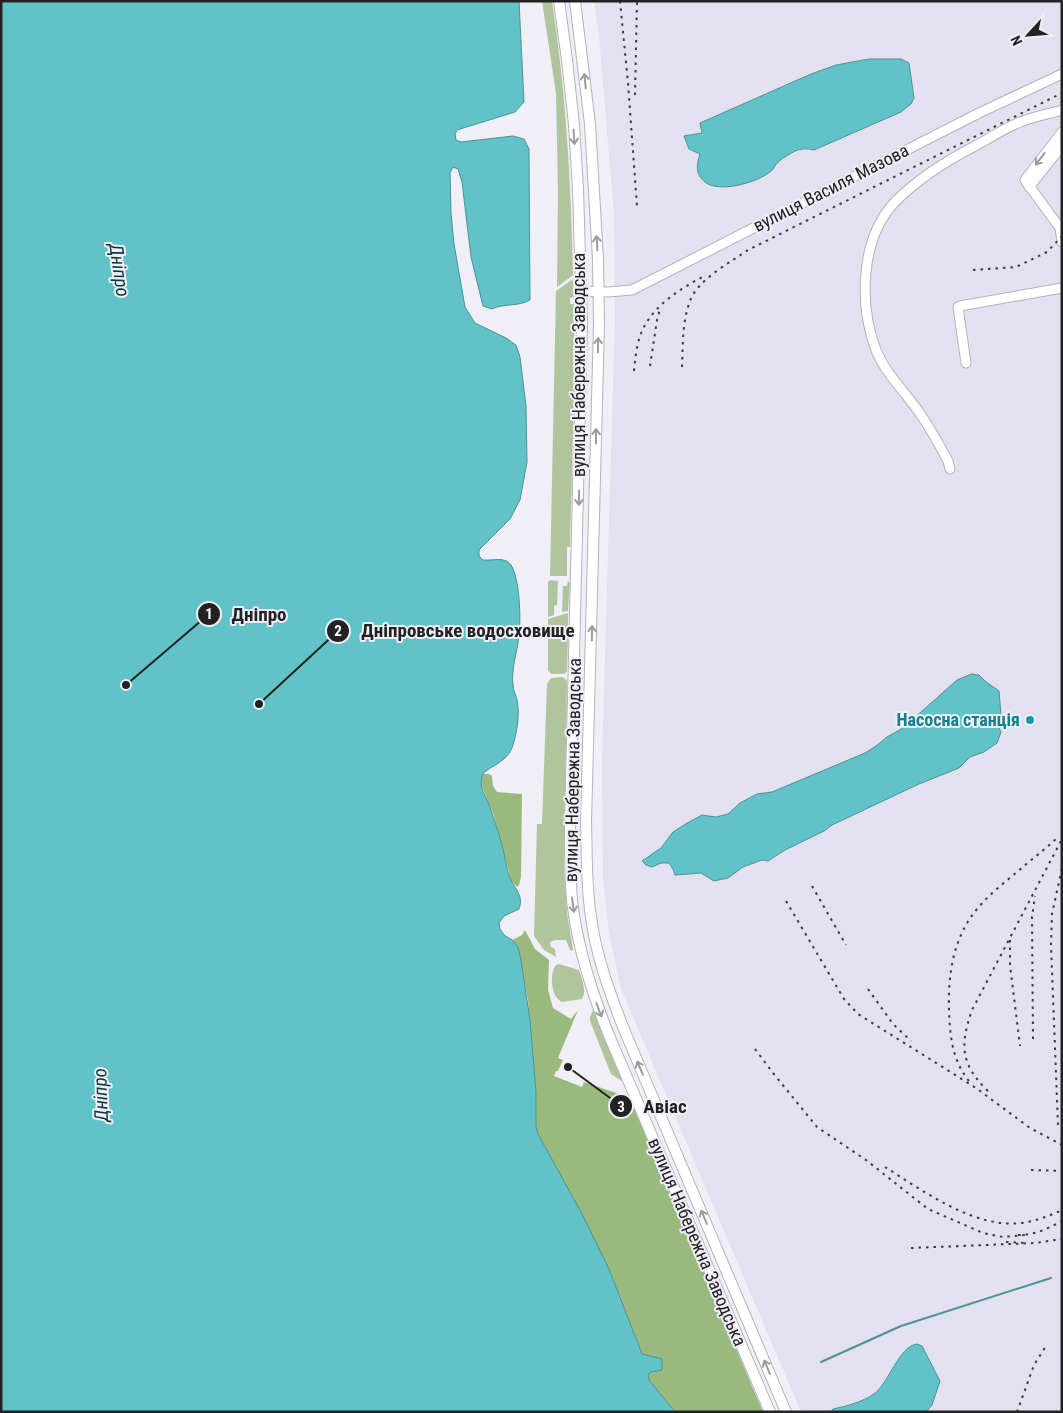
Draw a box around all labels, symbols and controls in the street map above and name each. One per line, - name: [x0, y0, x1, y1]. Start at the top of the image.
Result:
- north arrow: [1003, 10, 1053, 60]
- text: N: [1007, 33, 1025, 48]
- one-way arrow: [580, 73, 590, 89]
- one-way arrow: [570, 128, 579, 144]
- street label: вулиця Василя Мазова: [749, 139, 912, 236]
- one-way arrow: [1035, 152, 1046, 165]
- one-way arrow: [592, 235, 601, 251]
- water label: Дніпро: [104, 240, 135, 298]
- street label: вулиця Набережна Заводська: [568, 253, 589, 477]
- one-way arrow: [593, 337, 603, 354]
- one-way arrow: [591, 428, 601, 444]
- one-way arrow: [574, 489, 583, 505]
- callout: Дніпро: [196, 597, 297, 631]
- text: Дніпро: [231, 603, 287, 626]
- text: 1: [205, 605, 213, 623]
- callout: Дніпровське водосховище: [326, 614, 584, 648]
- text: Дніпровське водосховище: [361, 619, 575, 642]
- text: 2: [334, 622, 342, 640]
- one-way arrow: [587, 625, 596, 641]
- street label: вулиця Набережна Заводська: [560, 658, 585, 882]
- place label: Насосна станція: [896, 709, 1020, 730]
- marker: Насосна станція: [1024, 714, 1036, 726]
- one-way arrow: [568, 897, 578, 913]
- one-way arrow: [595, 1002, 604, 1017]
- one-way arrow: [635, 1061, 645, 1076]
- water label: Дніпро: [88, 1068, 113, 1124]
- callout: Авіас: [609, 1089, 697, 1123]
- text: Авіас: [643, 1095, 687, 1118]
- text: 3: [617, 1098, 625, 1116]
- street label: вулиця Набережна Заводська: [644, 1135, 751, 1349]
- one-way arrow: [699, 1210, 708, 1225]
- one-way arrow: [762, 1360, 772, 1375]

